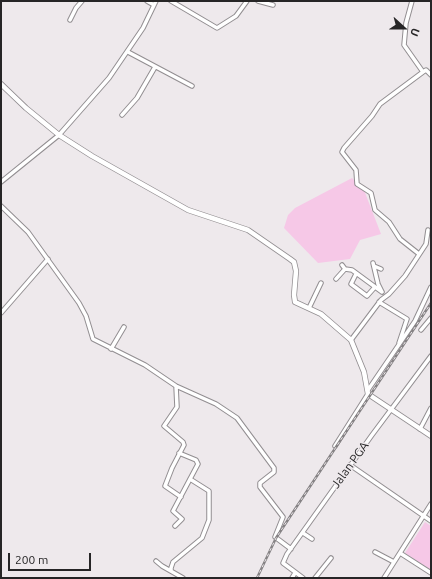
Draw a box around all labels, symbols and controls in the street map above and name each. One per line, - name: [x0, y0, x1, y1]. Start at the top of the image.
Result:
- north arrow: [384, 8, 424, 48]
- text: U: [408, 27, 422, 38]
- street label: Jalan PGA: [328, 439, 372, 491]
- scale bar: [10, 545, 93, 571]
- text: 200 m: [15, 553, 48, 566]

